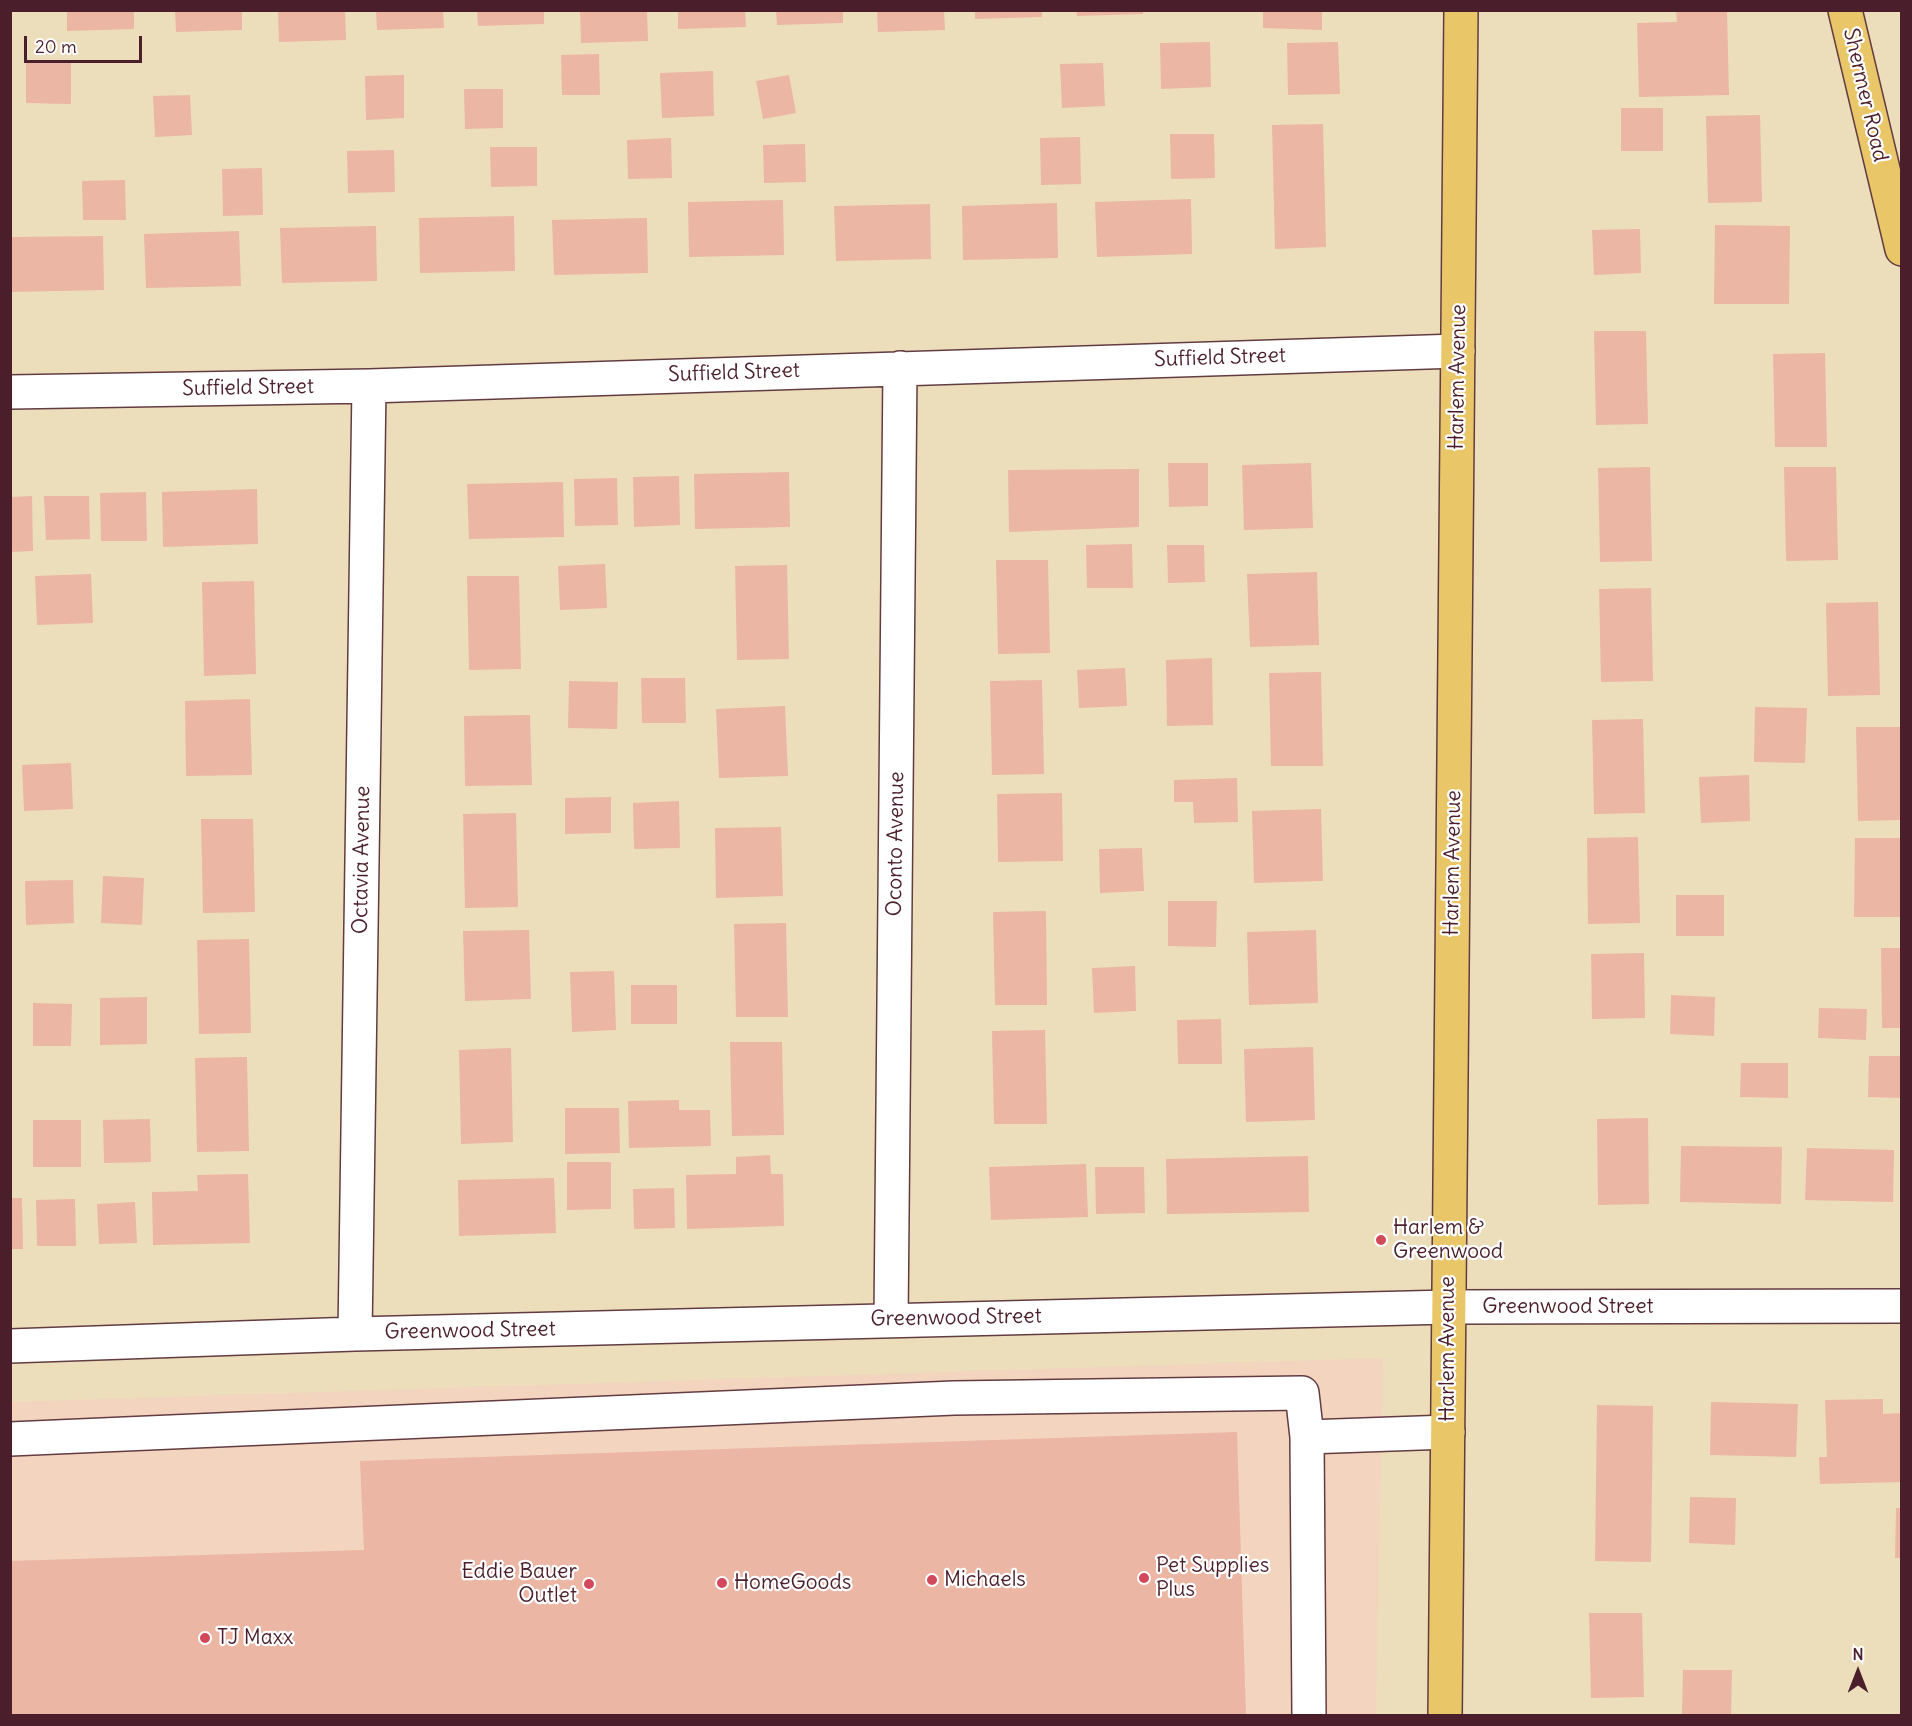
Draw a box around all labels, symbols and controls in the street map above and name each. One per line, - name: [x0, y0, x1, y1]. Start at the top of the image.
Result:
- scale bar: [27, 24, 146, 62]
- street label: Shermer Road: [1837, 26, 1893, 164]
- text: 20 m: [35, 35, 77, 58]
- street label: Harlem Avenue: [1444, 304, 1472, 450]
- street label: Suffield Street: [1154, 343, 1286, 373]
- street label: Suffield Street: [668, 358, 800, 388]
- street label: Suffield Street: [182, 374, 314, 402]
- street label: Oconto Avenue: [882, 771, 910, 917]
- street label: Octavia Avenue: [348, 786, 376, 934]
- street label: Harlem Avenue: [1439, 790, 1467, 936]
- place label: Harlem & Greenwood: [1393, 1215, 1503, 1265]
- marker: Harlem & Greenwood: [1374, 1233, 1388, 1247]
- street label: Harlem Avenue: [1435, 1276, 1461, 1422]
- street label: Greenwood Street: [1482, 1294, 1654, 1320]
- street label: Greenwood Street: [870, 1304, 1042, 1332]
- street label: Greenwood Street: [384, 1317, 556, 1345]
- place label: Pet Supplies Plus: [1156, 1553, 1269, 1603]
- place label: Eddie Bauer Outlet: [462, 1559, 577, 1609]
- place label: Michaels: [944, 1567, 1026, 1593]
- place label: HomeGoods: [734, 1570, 851, 1596]
- marker: Pet Supplies Plus: [1137, 1571, 1151, 1585]
- marker: Michaels: [925, 1573, 939, 1587]
- marker: HomeGoods: [715, 1576, 729, 1590]
- marker: Eddie Bauer Outlet: [582, 1577, 596, 1591]
- place label: TJ Maxx: [217, 1625, 293, 1651]
- marker: TJ Maxx: [198, 1631, 212, 1645]
- north arrow: [1828, 1642, 1888, 1702]
- text: N: [1852, 1644, 1864, 1664]

